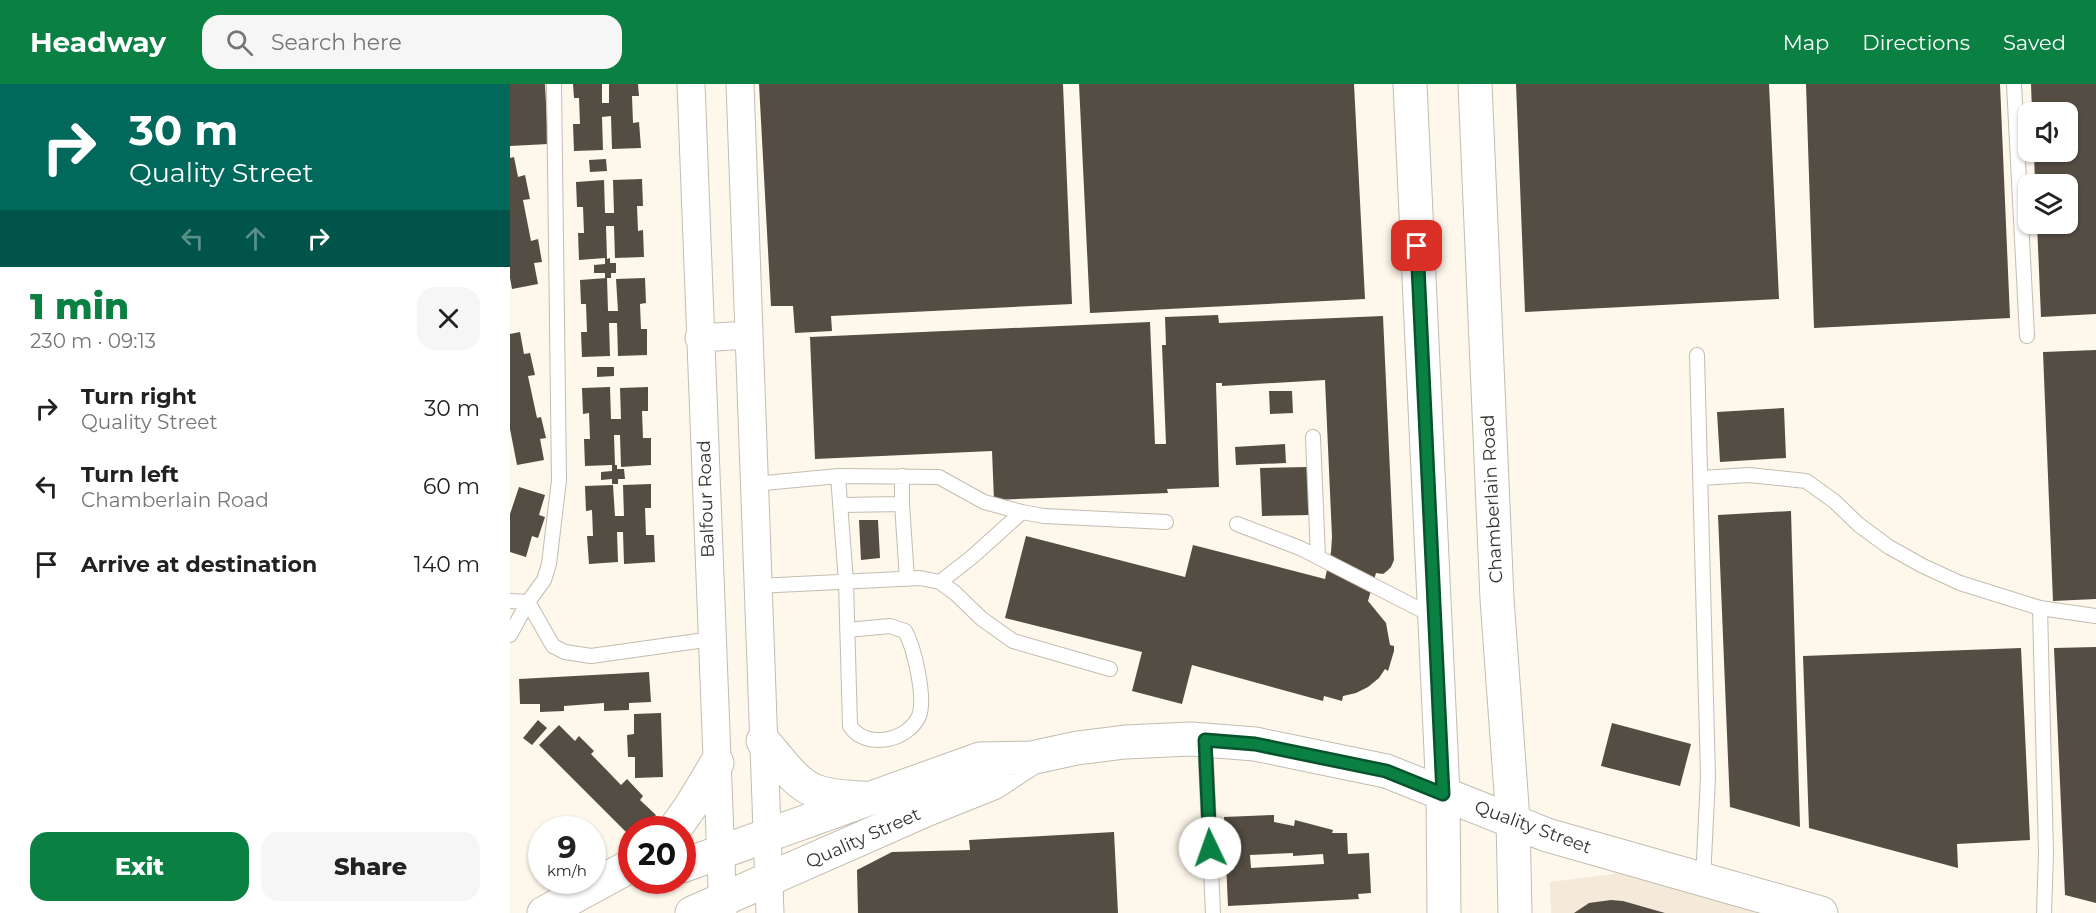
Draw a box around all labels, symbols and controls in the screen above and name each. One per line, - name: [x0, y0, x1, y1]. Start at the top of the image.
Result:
- search box: [202, 15, 622, 69]
- text: Headway: [30, 25, 166, 59]
- icon: search: [223, 26, 256, 59]
- text: Search here: [271, 29, 402, 56]
- text: Map: [1783, 30, 1829, 55]
- text: Directions: [1862, 30, 1970, 55]
- text: Saved: [2003, 30, 2066, 55]
- map controls: [2018, 102, 2078, 234]
- button: sound: [2018, 102, 2078, 162]
- text: 30 m: [129, 104, 238, 156]
- icon: right: [30, 108, 108, 186]
- text: Quality Street: [129, 156, 313, 189]
- button: layers: [2018, 174, 2078, 234]
- pin: [1391, 220, 1442, 271]
- icon: left: [176, 222, 209, 255]
- icon: ahead: [239, 222, 272, 255]
- icon: right: [302, 222, 335, 255]
- icon: arrive: [1400, 229, 1433, 262]
- text: 1 min: [30, 284, 129, 328]
- button: close: [417, 287, 480, 350]
- text: 230 m · 09:13: [30, 329, 156, 353]
- text: Turn right: [81, 383, 196, 410]
- icon: right: [30, 392, 63, 425]
- text: 30 m: [424, 395, 480, 422]
- text: Quality Street: [81, 410, 218, 434]
- street label: Chamberlain Road: [1477, 414, 1507, 584]
- street label: Balfour Road: [693, 440, 719, 558]
- text: Turn left: [81, 461, 179, 488]
- icon: left: [30, 470, 63, 503]
- text: 60 m: [423, 473, 480, 500]
- text: Chamberlain Road: [81, 488, 269, 512]
- icon: arrive: [30, 548, 63, 581]
- text: Arrive at destination: [81, 551, 317, 578]
- text: 140 m: [414, 551, 480, 578]
- street label: Quality Street: [1471, 796, 1595, 858]
- street label: Quality Street: [802, 803, 924, 873]
- speed limit sign: 20: [618, 816, 696, 894]
- position arrow: [1178, 816, 1242, 880]
- text: 9: [557, 829, 577, 866]
- button: Exit: [30, 832, 249, 901]
- button: Share: [261, 832, 480, 901]
- text: km/h: [547, 861, 587, 880]

